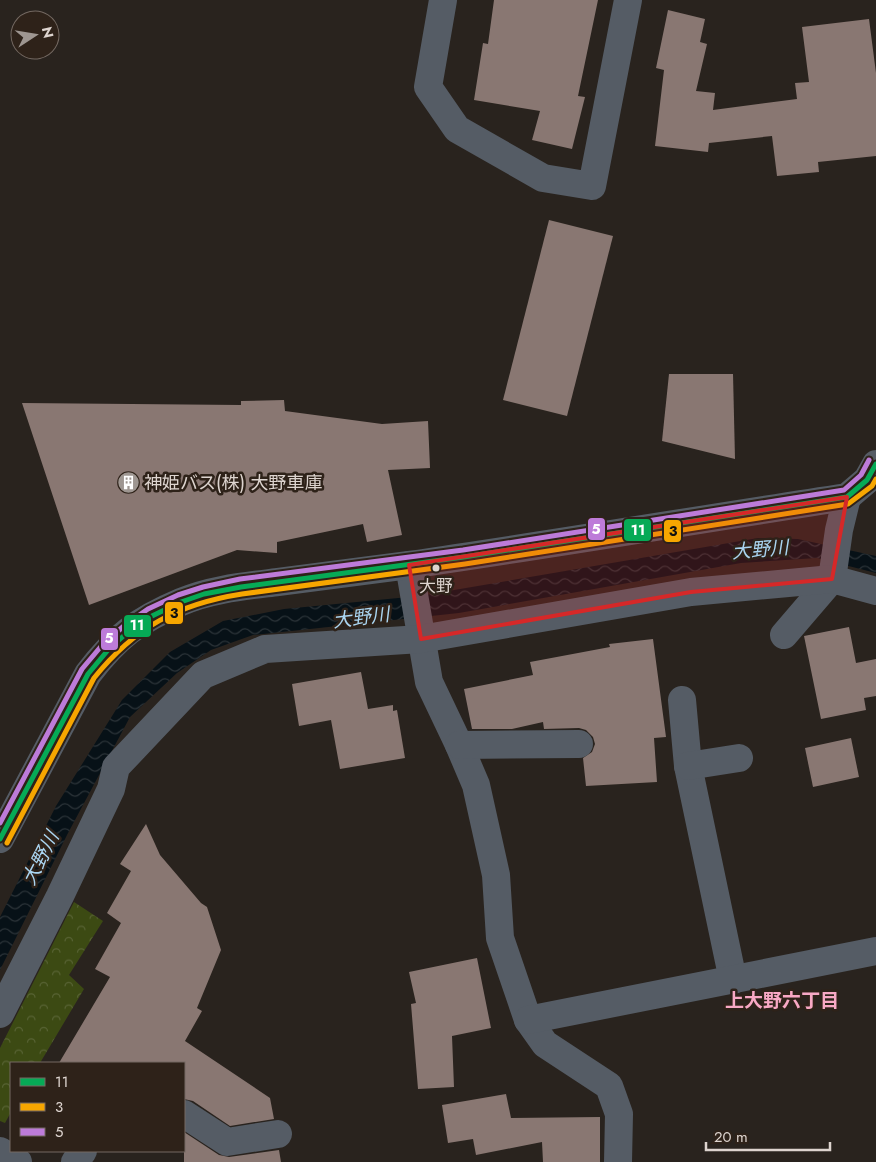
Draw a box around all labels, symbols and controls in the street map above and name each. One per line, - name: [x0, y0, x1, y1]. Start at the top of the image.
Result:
- north arrow: [10, 10, 60, 60]
- text: N: [37, 25, 59, 40]
- place label: 神姫バス(株) 大野車庫: [144, 470, 323, 496]
- building icon: 神姫バス(株) 大野車庫: [116, 471, 140, 495]
- line badge: 5: [587, 517, 606, 541]
- line badge: 11: [623, 518, 652, 542]
- text: 5: [591, 519, 601, 539]
- line badge: 3: [663, 519, 682, 543]
- text: 11: [631, 520, 645, 540]
- text: 3: [669, 521, 678, 541]
- water label: 大野川: [730, 533, 792, 565]
- marker: 大野: [431, 563, 441, 573]
- place label: 大野: [419, 574, 453, 598]
- water label: 大野川: [331, 600, 393, 634]
- line badge: 3: [164, 601, 184, 625]
- text: 3: [170, 603, 179, 623]
- line badge: 11: [123, 614, 152, 638]
- text: 11: [130, 615, 144, 635]
- line badge: 5: [100, 627, 119, 651]
- text: 5: [104, 628, 114, 648]
- water label: 大野川: [15, 825, 66, 890]
- district label: 上大野六丁目: [725, 987, 839, 1014]
- legend: [10, 1062, 185, 1152]
- text: 11: [55, 1071, 69, 1093]
- text: 3: [55, 1096, 63, 1118]
- scale bar: [706, 1120, 830, 1152]
- text: 5: [55, 1121, 63, 1143]
- text: 20 m: [714, 1126, 748, 1148]

